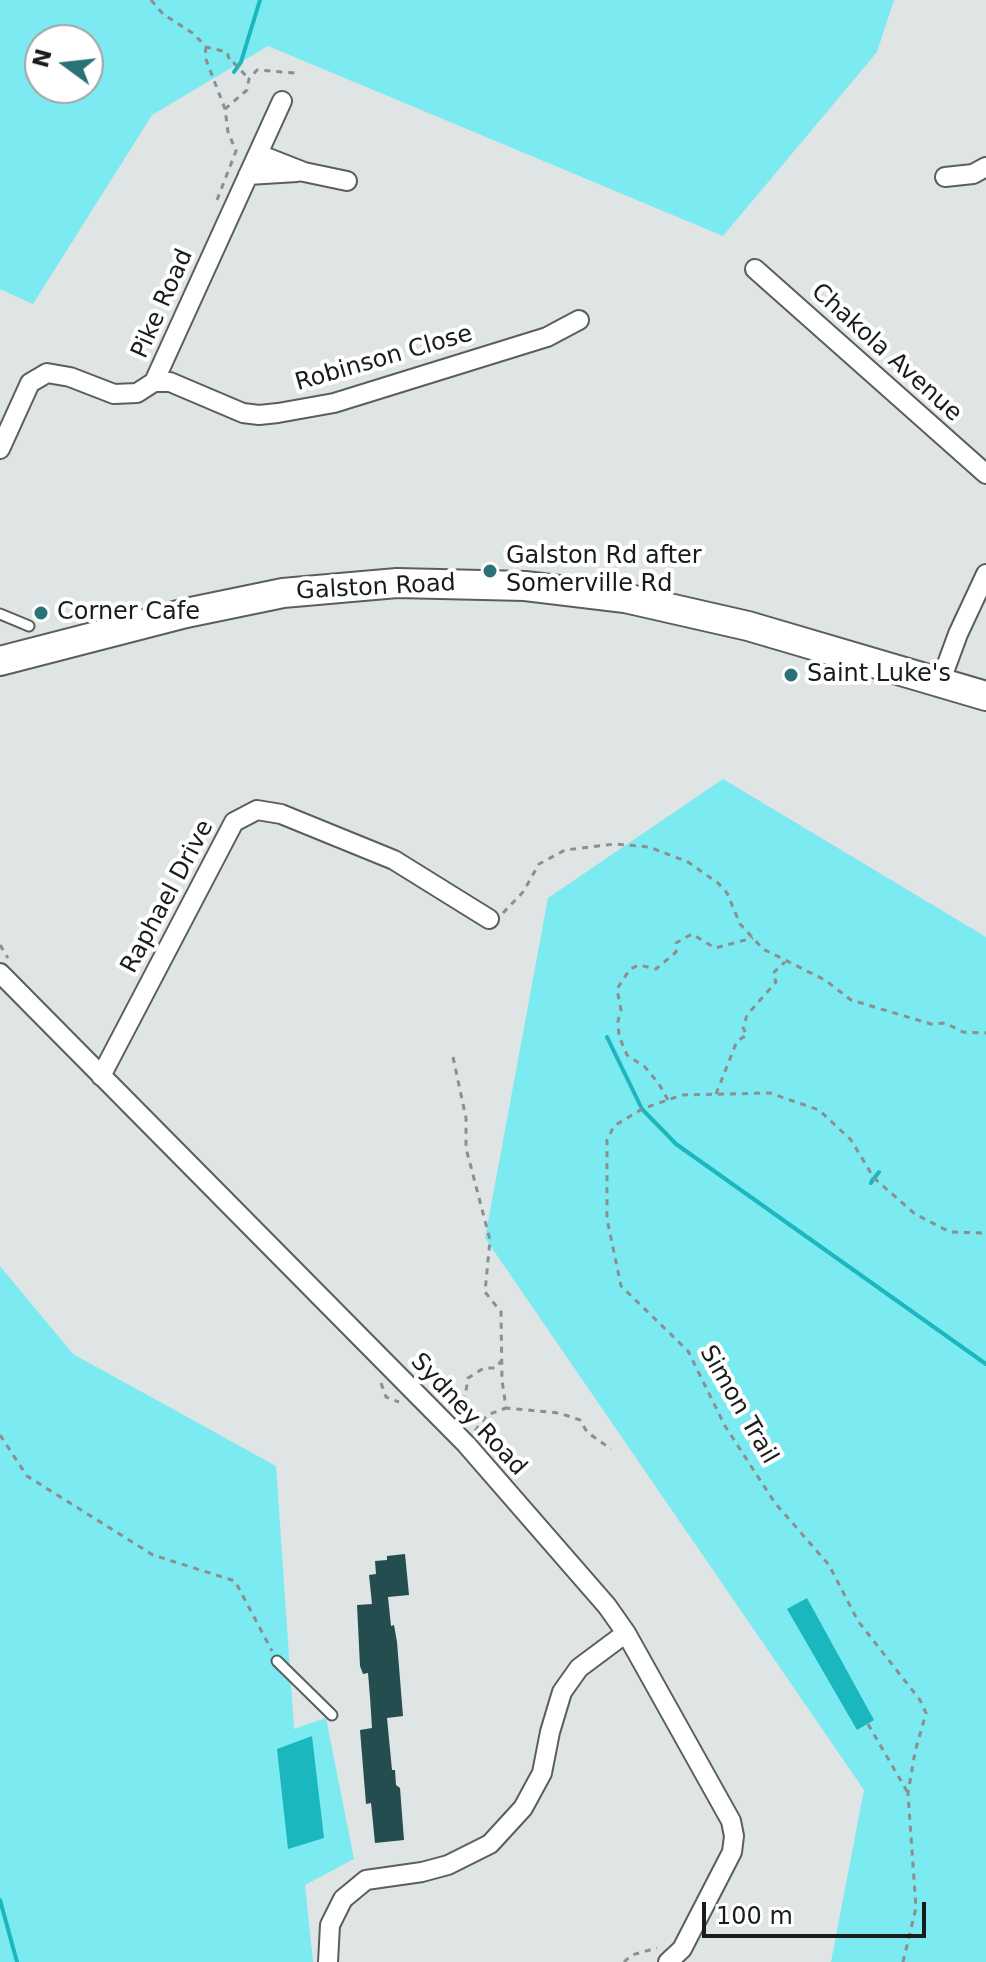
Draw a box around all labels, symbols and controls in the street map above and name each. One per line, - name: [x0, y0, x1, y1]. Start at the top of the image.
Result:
- north arrow: [24, 24, 104, 104]
- text: N: [28, 46, 57, 70]
- street label: Pike Road: [126, 245, 200, 363]
- street label: Chakola Avenue: [805, 278, 967, 428]
- street label: Robinson Close: [292, 320, 476, 398]
- place label: Galston Rd after Somerville Rd: [506, 543, 702, 599]
- marker: Galston Rd after Somerville Rd: [481, 562, 499, 580]
- street label: Galston Road: [296, 569, 456, 607]
- place label: Corner Cafe: [57, 599, 200, 627]
- marker: Corner Cafe: [32, 604, 50, 622]
- place label: Saint Luke's: [807, 661, 951, 689]
- marker: Saint Luke's: [782, 666, 800, 684]
- street label: Raphael Drive: [116, 816, 220, 978]
- street label: Simon Trail: [693, 1341, 783, 1469]
- street label: Sydney Road: [404, 1348, 532, 1482]
- scale bar: [706, 1886, 930, 1936]
- text: 100 m: [716, 1902, 793, 1930]

